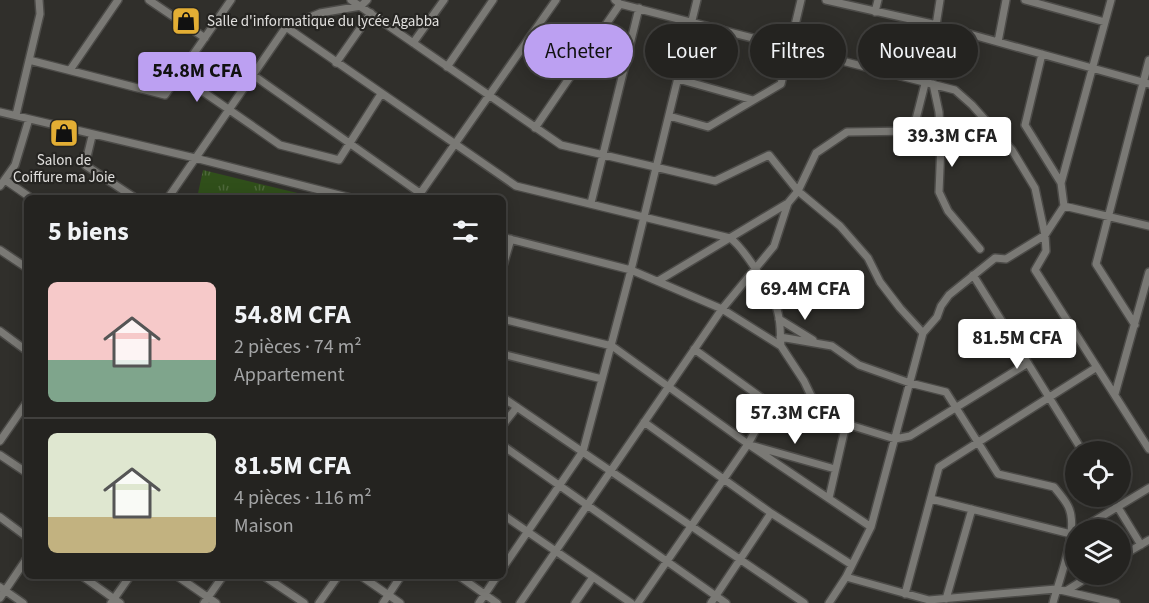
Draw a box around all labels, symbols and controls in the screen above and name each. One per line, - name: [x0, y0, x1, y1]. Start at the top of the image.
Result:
- shop icon: Salle d'informatique du lycée Agabba: [170, 5, 202, 37]
- place label: Salle d'informatique du lycée Agabba: [207, 11, 439, 32]
- chip: Acheter: [524, 24, 633, 78]
- chip: Louer: [645, 24, 738, 78]
- chip: Filtres: [750, 24, 846, 78]
- chip: Nouveau: [858, 24, 978, 78]
- pin: 54.8M CFA: [128, 52, 266, 103]
- text: 54.8M CFA: [152, 57, 242, 85]
- shop icon: Salon de Coiffure ma Joie: [48, 117, 80, 149]
- pin: 39.3M CFA: [883, 117, 1021, 168]
- text: 39.3M CFA: [907, 122, 997, 150]
- place label: Salon de Coiffure ma Joie: [13, 150, 115, 188]
- text: 5 biens: [48, 213, 129, 250]
- icon: filters: [449, 215, 482, 248]
- pin: 69.4M CFA: [736, 270, 874, 321]
- text: 69.4M CFA: [760, 275, 850, 303]
- text: 54.8M CFA: [234, 296, 351, 333]
- icon: home: [96, 306, 168, 378]
- pin: 81.5M CFA: [948, 319, 1086, 370]
- text: 81.5M CFA: [972, 324, 1062, 352]
- text: 2 pièces · 74 m²: [234, 333, 362, 361]
- text: Appartement: [234, 361, 344, 389]
- pin: 57.3M CFA: [726, 394, 864, 445]
- text: 57.3M CFA: [750, 399, 840, 427]
- map controls: [1065, 441, 1131, 585]
- button: locate: [1065, 441, 1131, 507]
- text: 81.5M CFA: [234, 447, 351, 484]
- icon: home: [96, 457, 168, 529]
- text: 4 pièces · 116 m²: [234, 484, 372, 512]
- text: Maison: [234, 512, 294, 540]
- button: layers: [1065, 519, 1131, 585]

